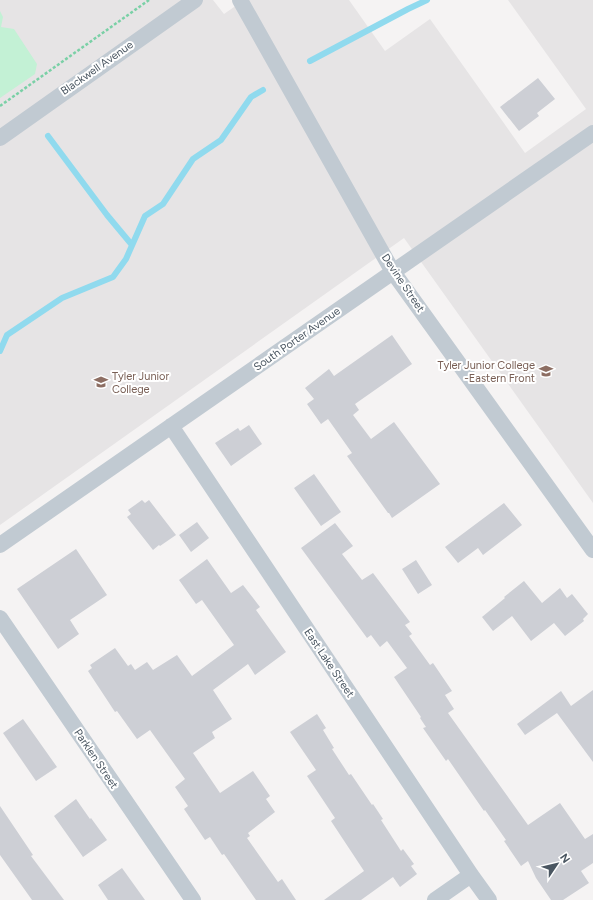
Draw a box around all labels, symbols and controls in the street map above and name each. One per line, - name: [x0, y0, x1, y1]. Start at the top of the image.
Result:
- street label: Blackwell Avenue: [58, 38, 136, 98]
- street label: Devine Street: [379, 251, 427, 315]
- street label: South Porter Avenue: [251, 304, 343, 374]
- place label: Tyler Junior College -Eastern Front: [437, 359, 535, 385]
- school or university icon: Tyler Junior College -Eastern Front: [538, 363, 554, 379]
- place label: Tyler Junior College: [112, 370, 169, 396]
- school or university icon: Tyler Junior College: [93, 374, 109, 390]
- street label: East Lake Street: [301, 626, 357, 700]
- street label: Parklen Street: [71, 727, 121, 791]
- north arrow: [537, 844, 577, 884]
- text: N: [557, 851, 573, 866]

